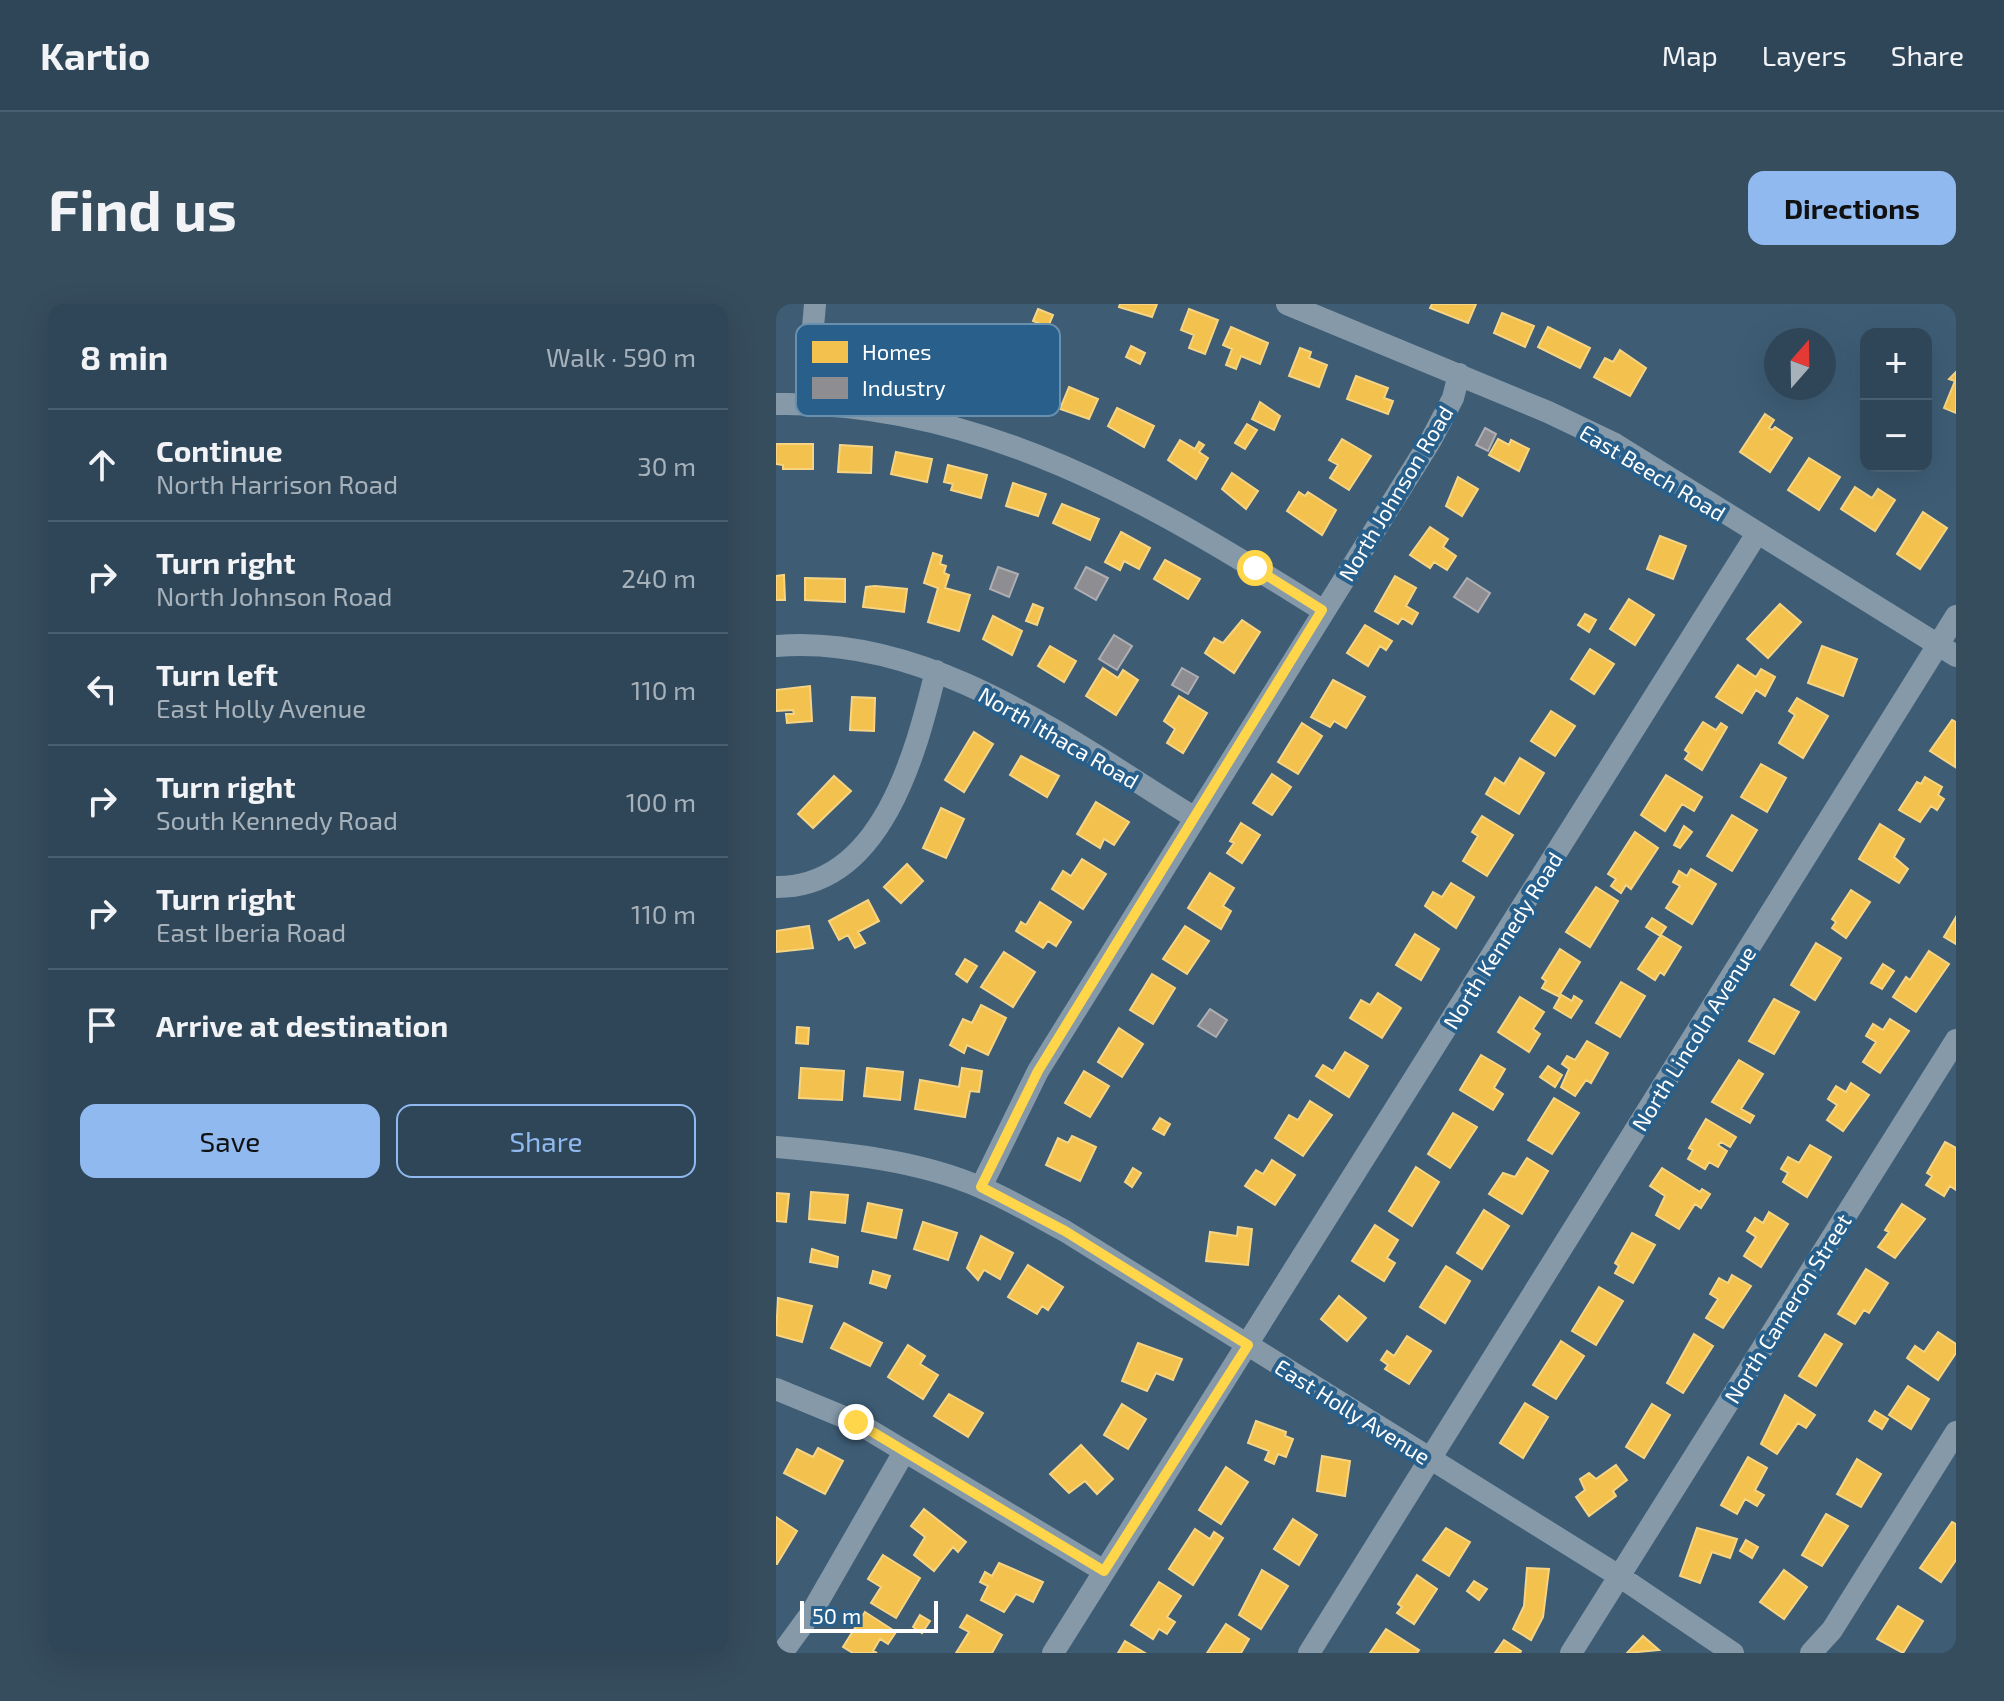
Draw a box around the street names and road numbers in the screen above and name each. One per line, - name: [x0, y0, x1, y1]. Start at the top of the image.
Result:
- street label: North Johnson Road: [1332, 401, 1458, 585]
- street label: East Beech Road: [1575, 418, 1731, 526]
- street label: North Ithaca Road: [974, 681, 1144, 793]
- street label: North Kennedy Road: [1437, 847, 1567, 1033]
- street label: North Lincoln Avenue: [1626, 941, 1760, 1135]
- street label: North Cameron Street: [1718, 1208, 1856, 1408]
- street label: East Holly Avenue: [1271, 1353, 1435, 1469]

